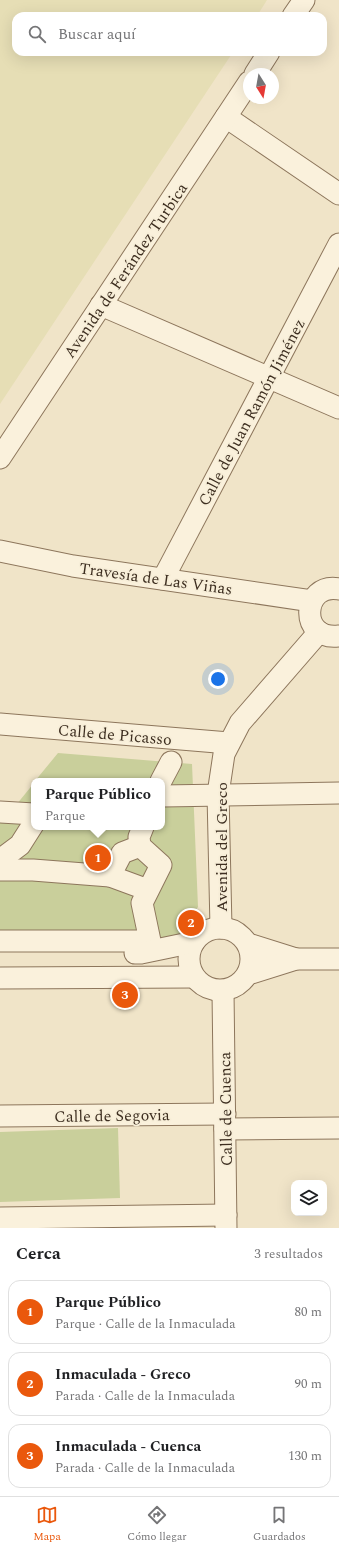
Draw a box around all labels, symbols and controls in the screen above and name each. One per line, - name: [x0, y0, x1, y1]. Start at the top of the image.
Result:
- search box: [12, 12, 327, 56]
- icon: search: [26, 23, 48, 45]
- text: Buscar aquí: [58, 23, 136, 46]
- north arrow: [243, 68, 279, 104]
- street label: Avenida de Ferández Turbica: [58, 178, 194, 363]
- street label: Calle de Juan Ramón Jiménez: [192, 315, 312, 510]
- street label: Travesía de Las Viñas: [78, 556, 234, 602]
- your location: [208, 669, 228, 689]
- street label: Calle de Picasso: [57, 718, 173, 752]
- popup: [31, 778, 165, 830]
- street label: Avenida del Greco: [210, 782, 234, 912]
- text: Parque Público: [45, 783, 151, 806]
- text: Parque: [45, 806, 85, 826]
- pin: 1: [85, 843, 111, 873]
- pin: 2: [178, 908, 204, 938]
- pin: 3: [112, 980, 138, 1010]
- street label: Calle de Cuenca: [213, 1051, 239, 1166]
- street label: Calle de Segovia: [54, 1103, 170, 1129]
- map controls: [291, 1180, 327, 1216]
- button: layers: [291, 1180, 327, 1216]
- text: Cerca: [16, 1241, 61, 1267]
- text: 3 resultados: [254, 1244, 323, 1264]
- text: Parque Público: [55, 1291, 161, 1314]
- text: 1: [26, 1302, 34, 1322]
- text: 80 m: [295, 1302, 322, 1322]
- text: Parque · Calle de la Inmaculada: [55, 1314, 236, 1334]
- text: Inmaculada - Greco: [55, 1363, 191, 1386]
- text: 2: [26, 1374, 34, 1394]
- text: 90 m: [295, 1374, 322, 1394]
- text: Parada · Calle de la Inmaculada: [55, 1386, 235, 1406]
- text: Inmaculada - Cuenca: [55, 1435, 201, 1458]
- text: 3: [26, 1446, 34, 1466]
- text: 130 m: [288, 1446, 322, 1466]
- text: Parada · Calle de la Inmaculada: [55, 1458, 235, 1478]
- tab: Mapa: [33, 1504, 61, 1545]
- tab: Cómo llegar: [127, 1504, 187, 1545]
- tab: Guardados: [253, 1504, 306, 1545]

